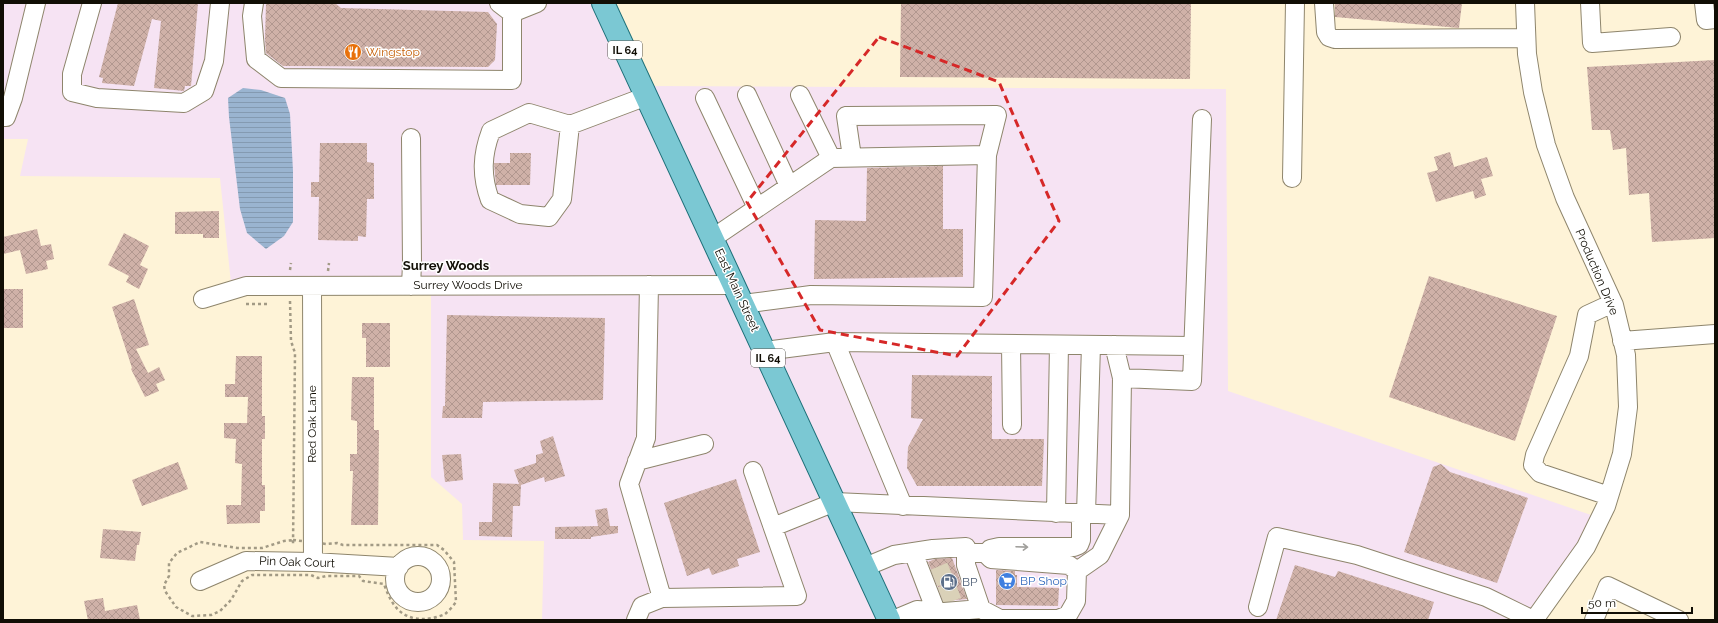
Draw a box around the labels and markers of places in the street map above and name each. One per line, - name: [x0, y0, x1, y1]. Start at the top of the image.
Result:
- restaurant icon: Wingstop: [343, 42, 363, 62]
- place label: Wingstop: [366, 45, 420, 59]
- supermarket icon: BP Shop: [997, 571, 1017, 591]
- fuel station icon: BP: [939, 572, 959, 592]
- place label: BP Shop: [1020, 574, 1067, 588]
- place label: BP: [962, 575, 978, 589]

